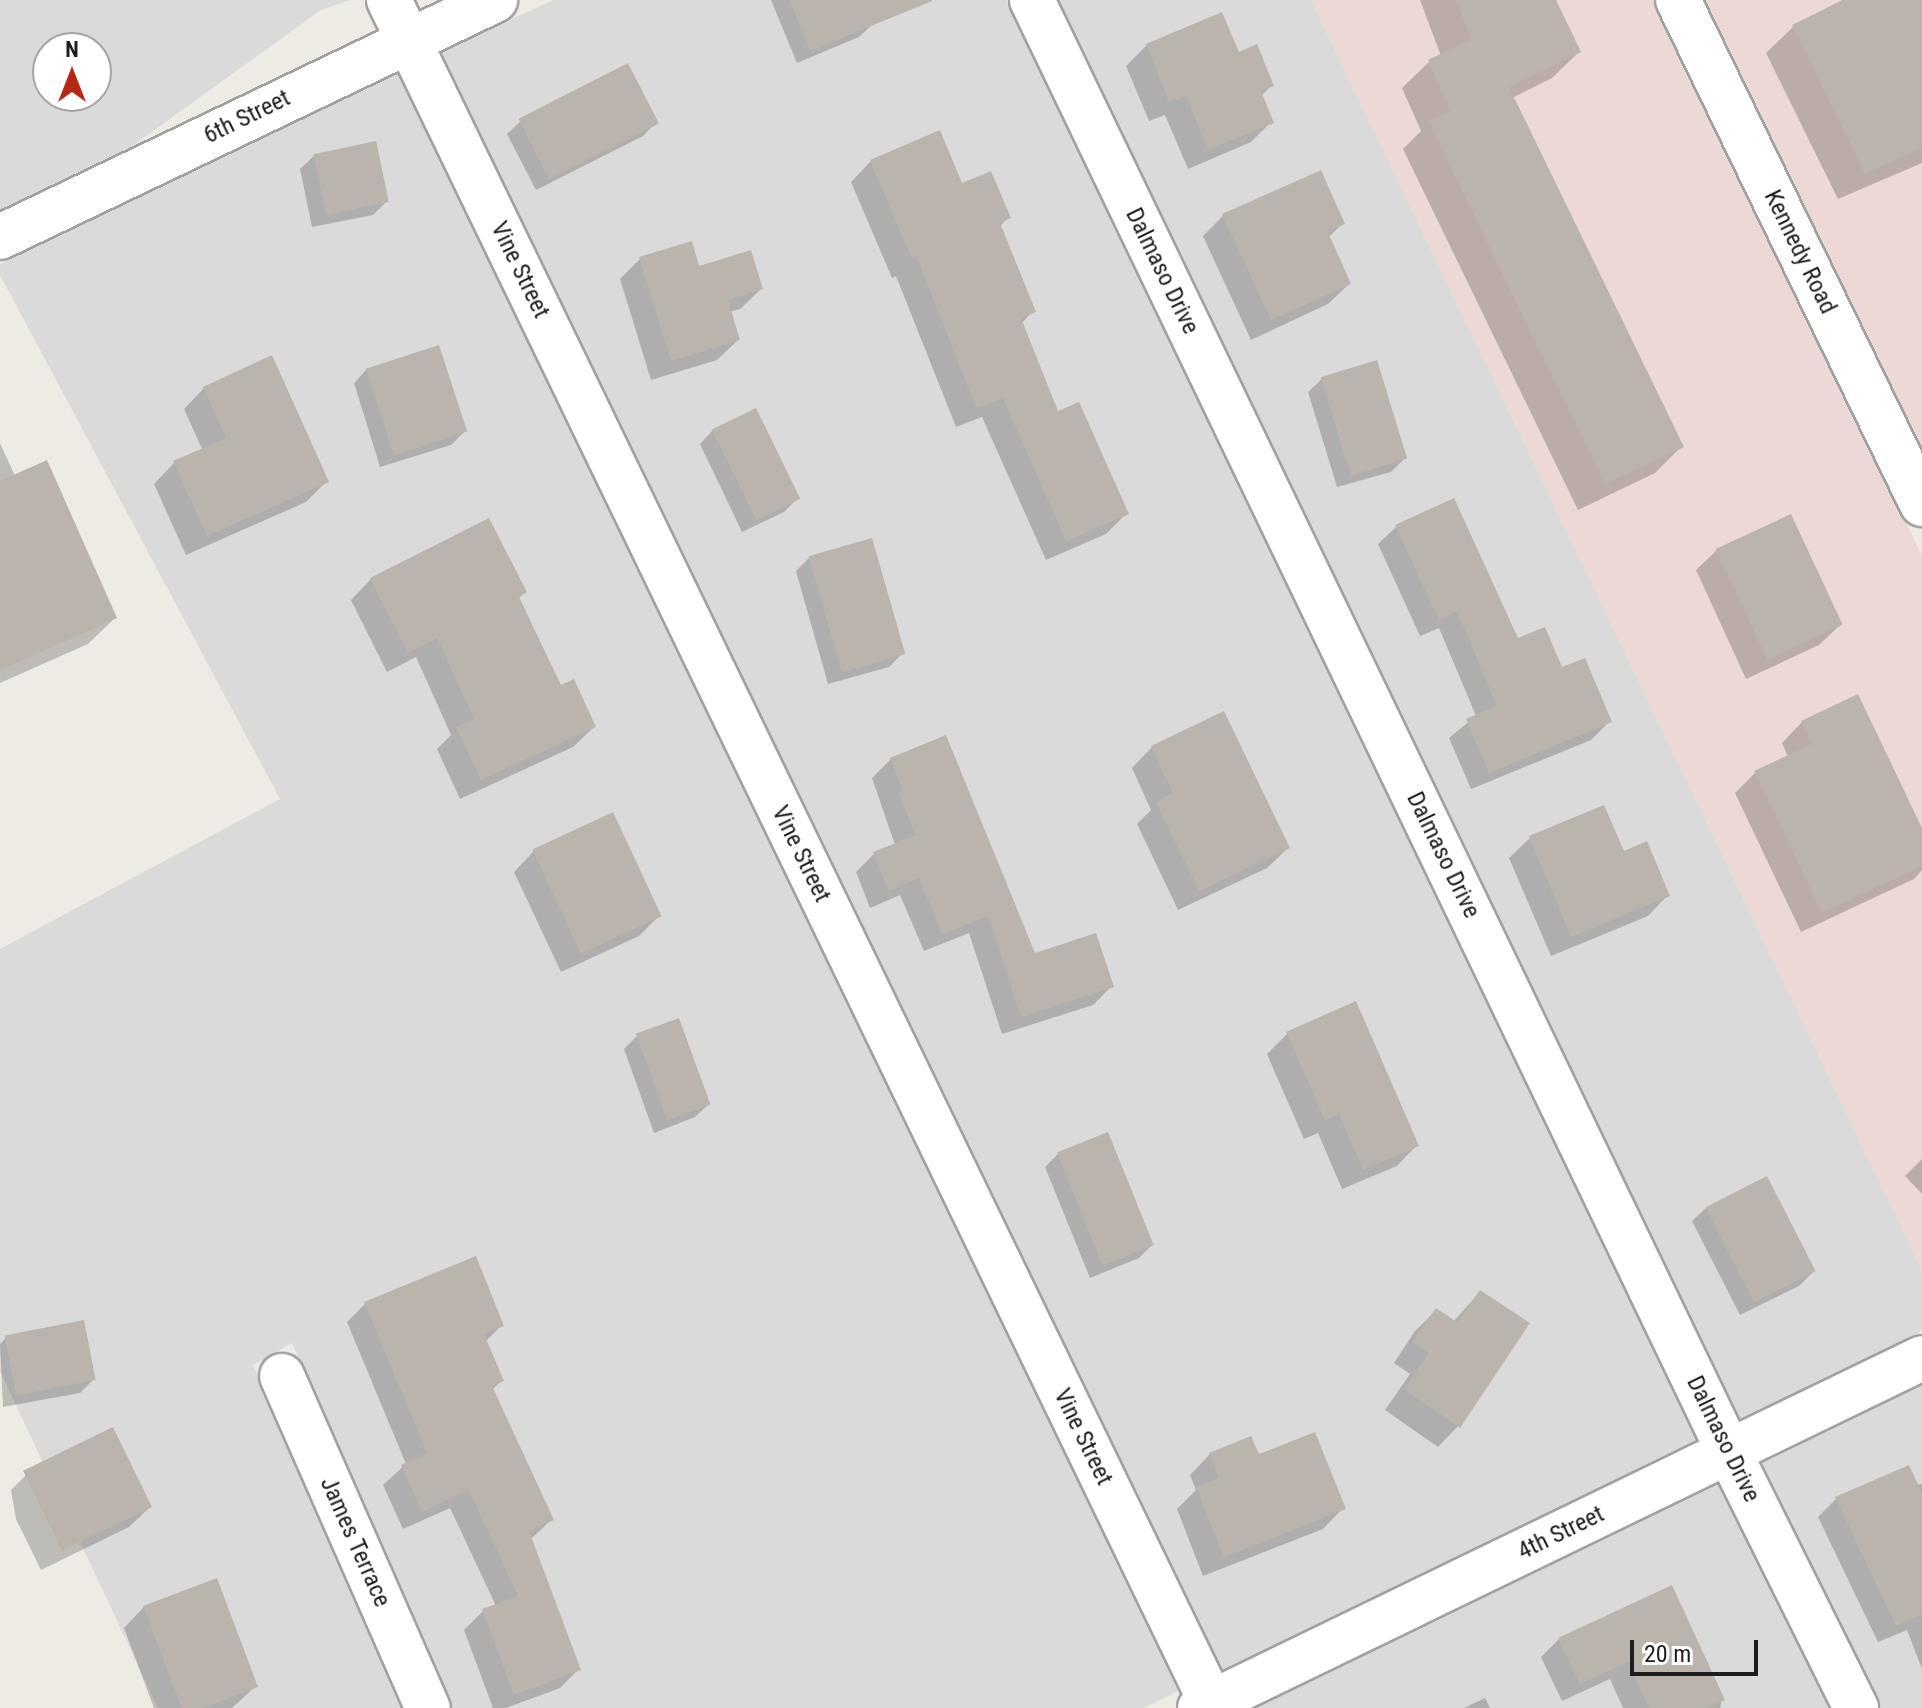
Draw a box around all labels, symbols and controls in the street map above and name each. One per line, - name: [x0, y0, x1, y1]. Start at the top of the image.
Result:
- north arrow: [32, 32, 112, 112]
- text: N: [65, 37, 79, 62]
- street label: 6th Street: [199, 84, 295, 150]
- street label: Kennedy Road: [1758, 185, 1842, 319]
- street label: Dalmaso Drive: [1119, 203, 1205, 339]
- street label: Vine Street: [484, 217, 556, 323]
- street label: Dalmaso Drive: [1400, 787, 1486, 923]
- street label: Vine Street: [765, 801, 837, 907]
- street label: Dalmaso Drive: [1680, 1371, 1766, 1507]
- street label: Vine Street: [1047, 1384, 1119, 1490]
- street label: James Terrace: [313, 1472, 397, 1612]
- street label: 4th Street: [1513, 1500, 1609, 1566]
- scale bar: [1634, 1624, 1762, 1674]
- text: 20 m: [1644, 1640, 1691, 1668]

